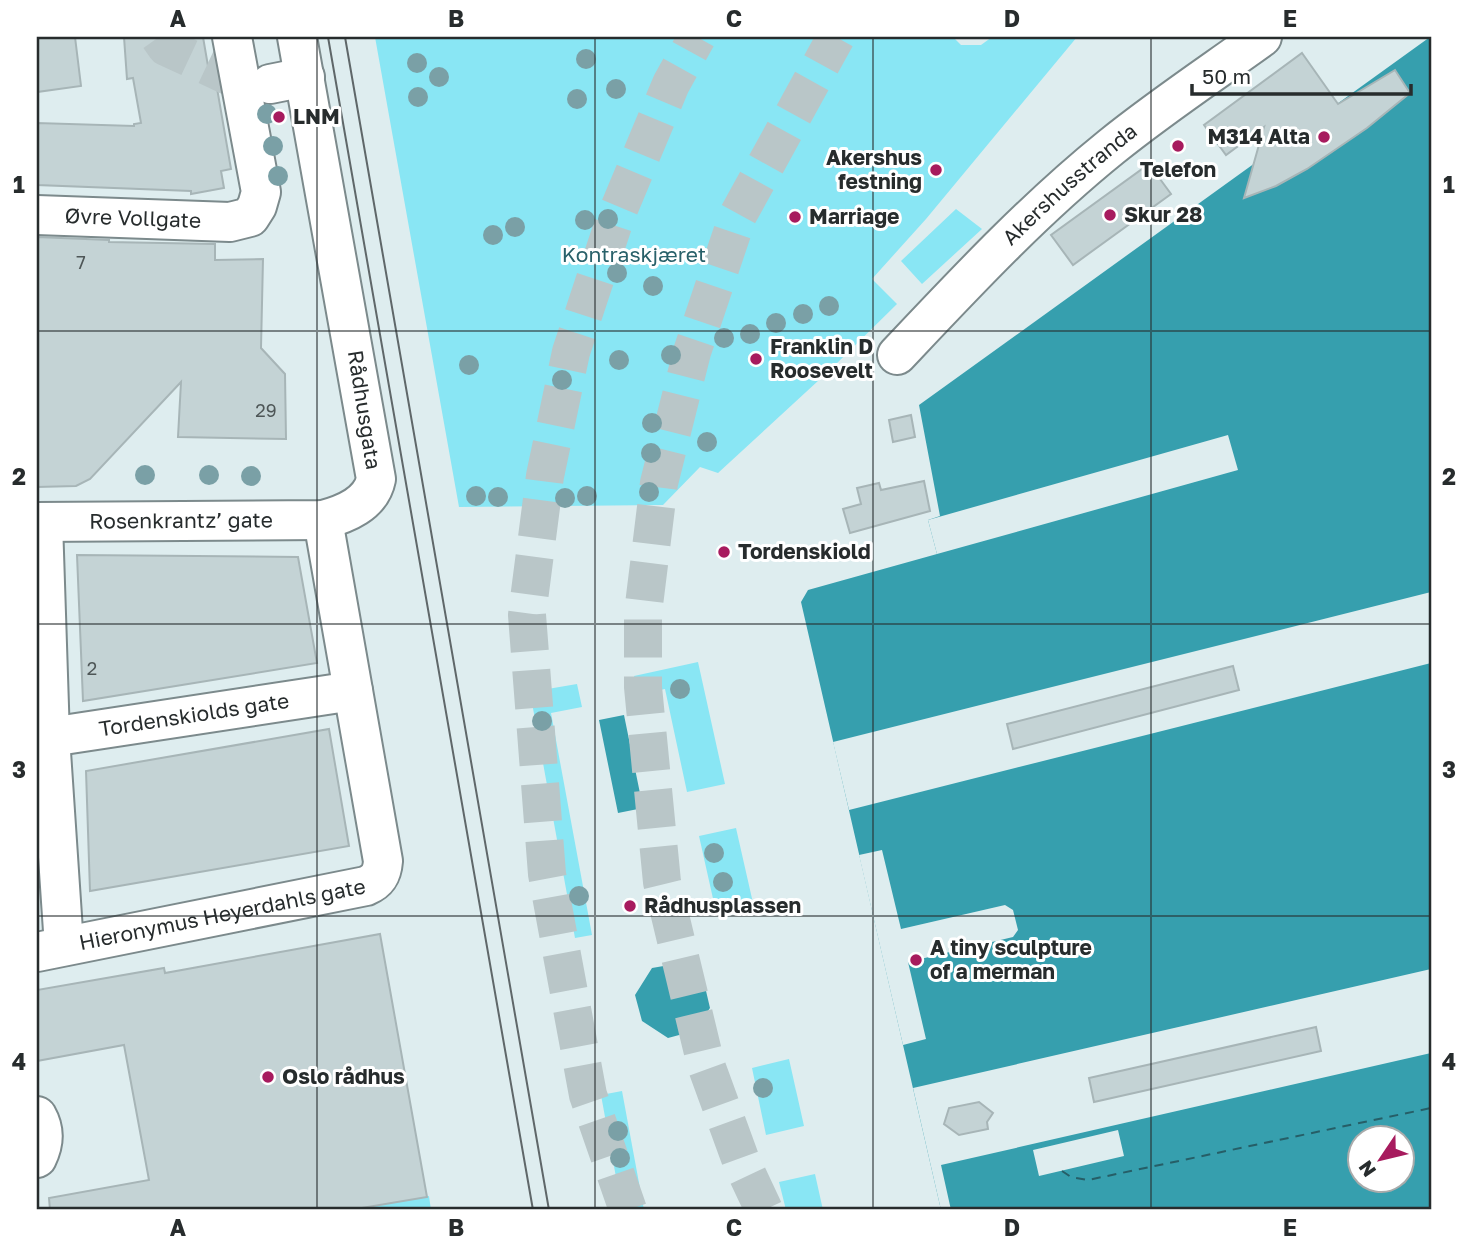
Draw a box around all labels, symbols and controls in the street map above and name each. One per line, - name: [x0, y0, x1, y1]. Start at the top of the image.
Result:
- text: A: [170, 4, 187, 32]
- text: B: [448, 4, 464, 32]
- text: C: [726, 4, 742, 32]
- text: D: [1004, 4, 1020, 32]
- text: E: [1283, 4, 1297, 32]
- scale bar: [1192, 52, 1410, 96]
- text: 50 m: [1202, 63, 1251, 89]
- place label: LNM: [293, 103, 340, 129]
- marker: LNM: [271, 109, 287, 125]
- street label: Akershusstranda: [996, 117, 1142, 250]
- place label: M314 Alta: [1207, 123, 1310, 149]
- marker: M314 Alta: [1316, 129, 1332, 145]
- marker: Telefon: [1170, 138, 1186, 154]
- place label: Akershus festning: [826, 144, 922, 194]
- place label: Telefon: [1140, 156, 1216, 182]
- marker: Akershus festning: [928, 162, 944, 178]
- text: 1: [13, 170, 25, 198]
- text: 1: [1443, 170, 1455, 198]
- place label: Skur 28: [1124, 201, 1202, 227]
- street label: Øvre Vollgate: [64, 202, 202, 233]
- place label: Marriage: [809, 203, 900, 229]
- marker: Skur 28: [1102, 207, 1118, 223]
- marker: Marriage: [787, 209, 803, 225]
- park label: Kontraskjæret: [562, 241, 706, 267]
- house number: 7: [76, 251, 86, 273]
- place label: Franklin D Roosevelt: [770, 333, 873, 383]
- street label: Rådhusgata: [343, 348, 387, 471]
- marker: Franklin D Roosevelt: [748, 351, 764, 367]
- house number: 29: [255, 399, 277, 421]
- text: 2: [12, 462, 26, 490]
- text: 2: [1442, 462, 1456, 490]
- street label: Rosenkrantz’ gate: [89, 506, 273, 534]
- place label: Tordenskiold: [738, 538, 871, 564]
- marker: Tordenskiold: [716, 544, 732, 560]
- house number: 2: [87, 657, 97, 679]
- street label: Tordenskiolds gate: [97, 687, 291, 741]
- text: 3: [12, 755, 26, 783]
- text: 3: [1442, 755, 1456, 783]
- street label: Hieronymus Heyerdahls gate: [77, 872, 368, 955]
- place label: Rådhusplassen: [644, 892, 801, 918]
- marker: Rådhusplassen: [622, 898, 638, 914]
- place label: A tiny sculpture of a merman: [930, 934, 1092, 984]
- marker: A tiny sculpture of a merman: [908, 952, 924, 968]
- text: 4: [12, 1047, 26, 1075]
- text: 4: [1442, 1047, 1456, 1075]
- place label: Oslo rådhus: [282, 1063, 405, 1089]
- marker: Oslo rådhus: [260, 1069, 276, 1085]
- north arrow: [1346, 1124, 1416, 1194]
- text: N: [1353, 1157, 1380, 1182]
- text: A: [170, 1213, 187, 1241]
- text: B: [448, 1213, 464, 1241]
- text: C: [726, 1213, 742, 1241]
- text: D: [1004, 1213, 1020, 1241]
- text: E: [1283, 1213, 1297, 1241]

